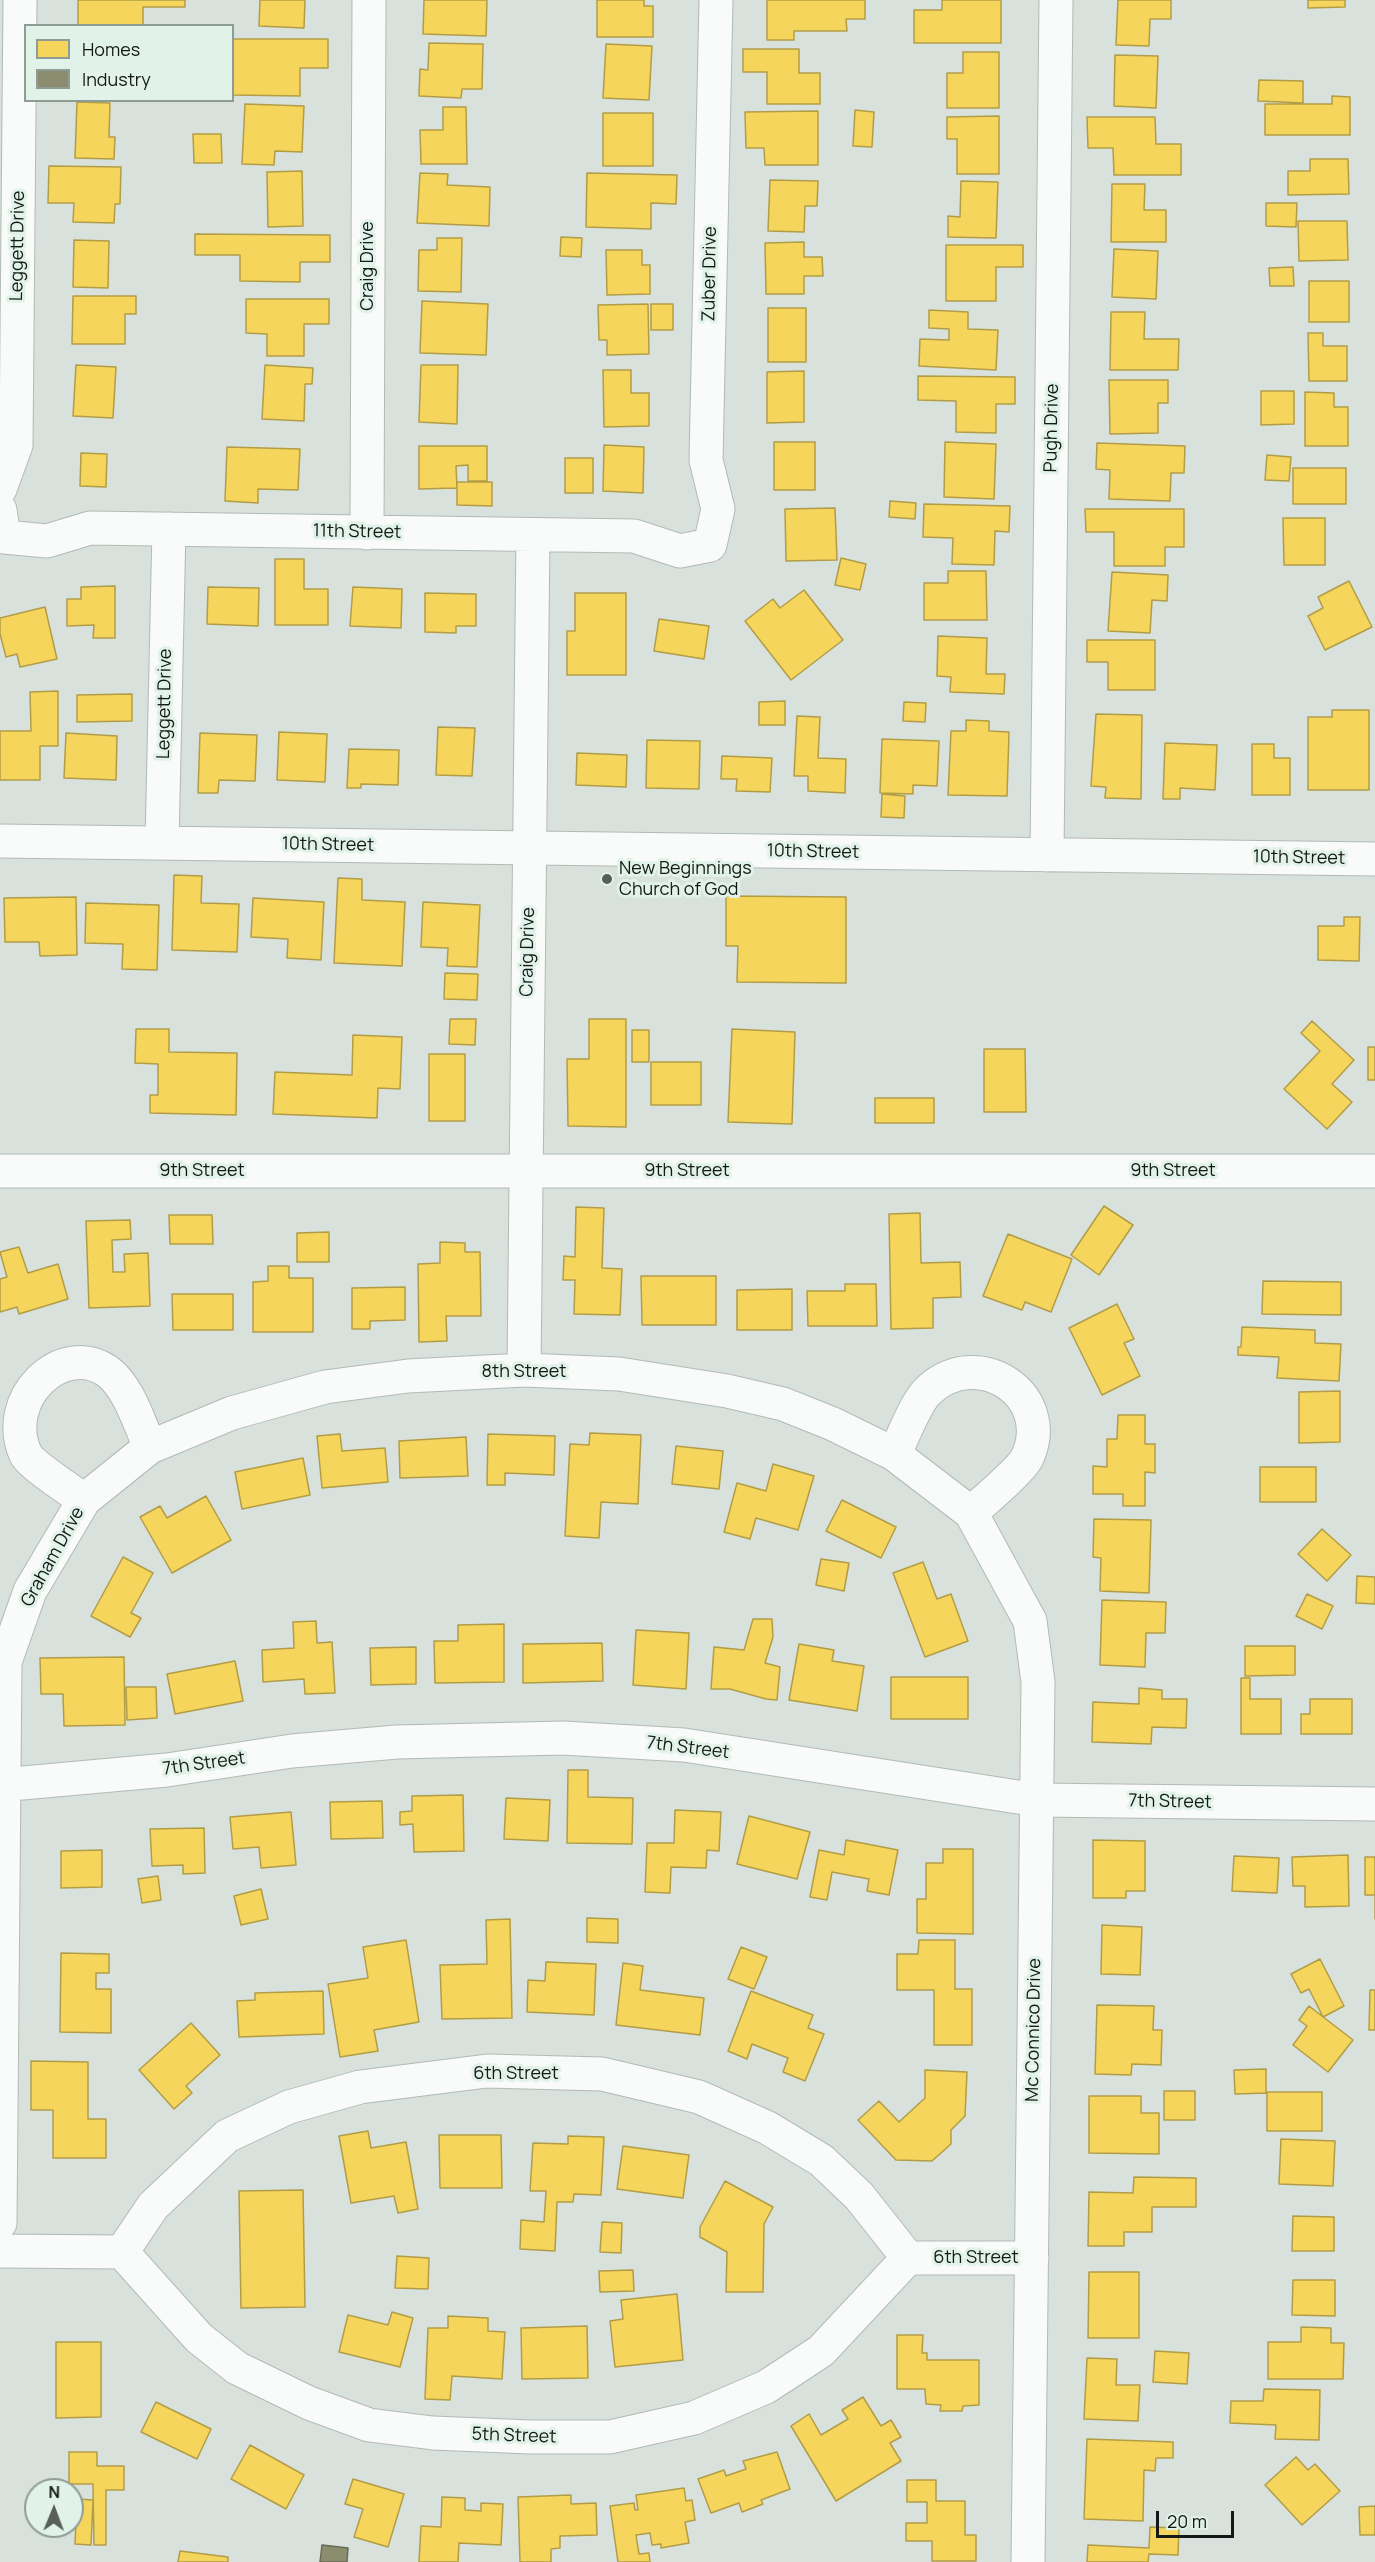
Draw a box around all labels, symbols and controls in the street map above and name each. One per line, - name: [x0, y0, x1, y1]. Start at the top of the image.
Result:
- legend: [24, 24, 234, 102]
- text: Homes: [82, 37, 140, 61]
- text: Industry: [82, 67, 151, 91]
- street label: Leggett Drive: [6, 191, 30, 301]
- street label: Craig Drive: [357, 221, 379, 311]
- street label: Zuber Drive: [698, 226, 722, 322]
- street label: Pugh Drive: [1040, 384, 1064, 472]
- street label: 11th Street: [313, 520, 401, 544]
- street label: Leggett Drive: [153, 649, 177, 759]
- street label: 10th Street: [282, 833, 374, 857]
- street label: 10th Street: [767, 840, 859, 864]
- street label: 10th Street: [1253, 846, 1345, 870]
- place label: New Beginnings Church of God: [619, 858, 752, 900]
- marker: New Beginnings Church of God: [600, 872, 614, 886]
- street label: Craig Drive: [516, 907, 540, 997]
- street label: 9th Street: [159, 1160, 245, 1182]
- street label: 9th Street: [644, 1160, 730, 1182]
- street label: 9th Street: [1130, 1160, 1216, 1182]
- street label: 8th Street: [482, 1361, 566, 1383]
- street label: Graham Drive: [17, 1503, 89, 1611]
- street label: 7th Street: [645, 1732, 731, 1764]
- street label: 7th Street: [161, 1748, 247, 1780]
- street label: 7th Street: [1128, 1790, 1212, 1814]
- street label: Mc Connico Drive: [1022, 1958, 1046, 2102]
- street label: 6th Street: [473, 2063, 559, 2085]
- street label: 6th Street: [933, 2247, 1019, 2269]
- street label: 5th Street: [471, 2424, 557, 2448]
- north arrow: [24, 2478, 84, 2538]
- text: N: [48, 2481, 60, 2503]
- scale bar: [1159, 2499, 1237, 2537]
- text: 20 m: [1167, 2509, 1207, 2533]

